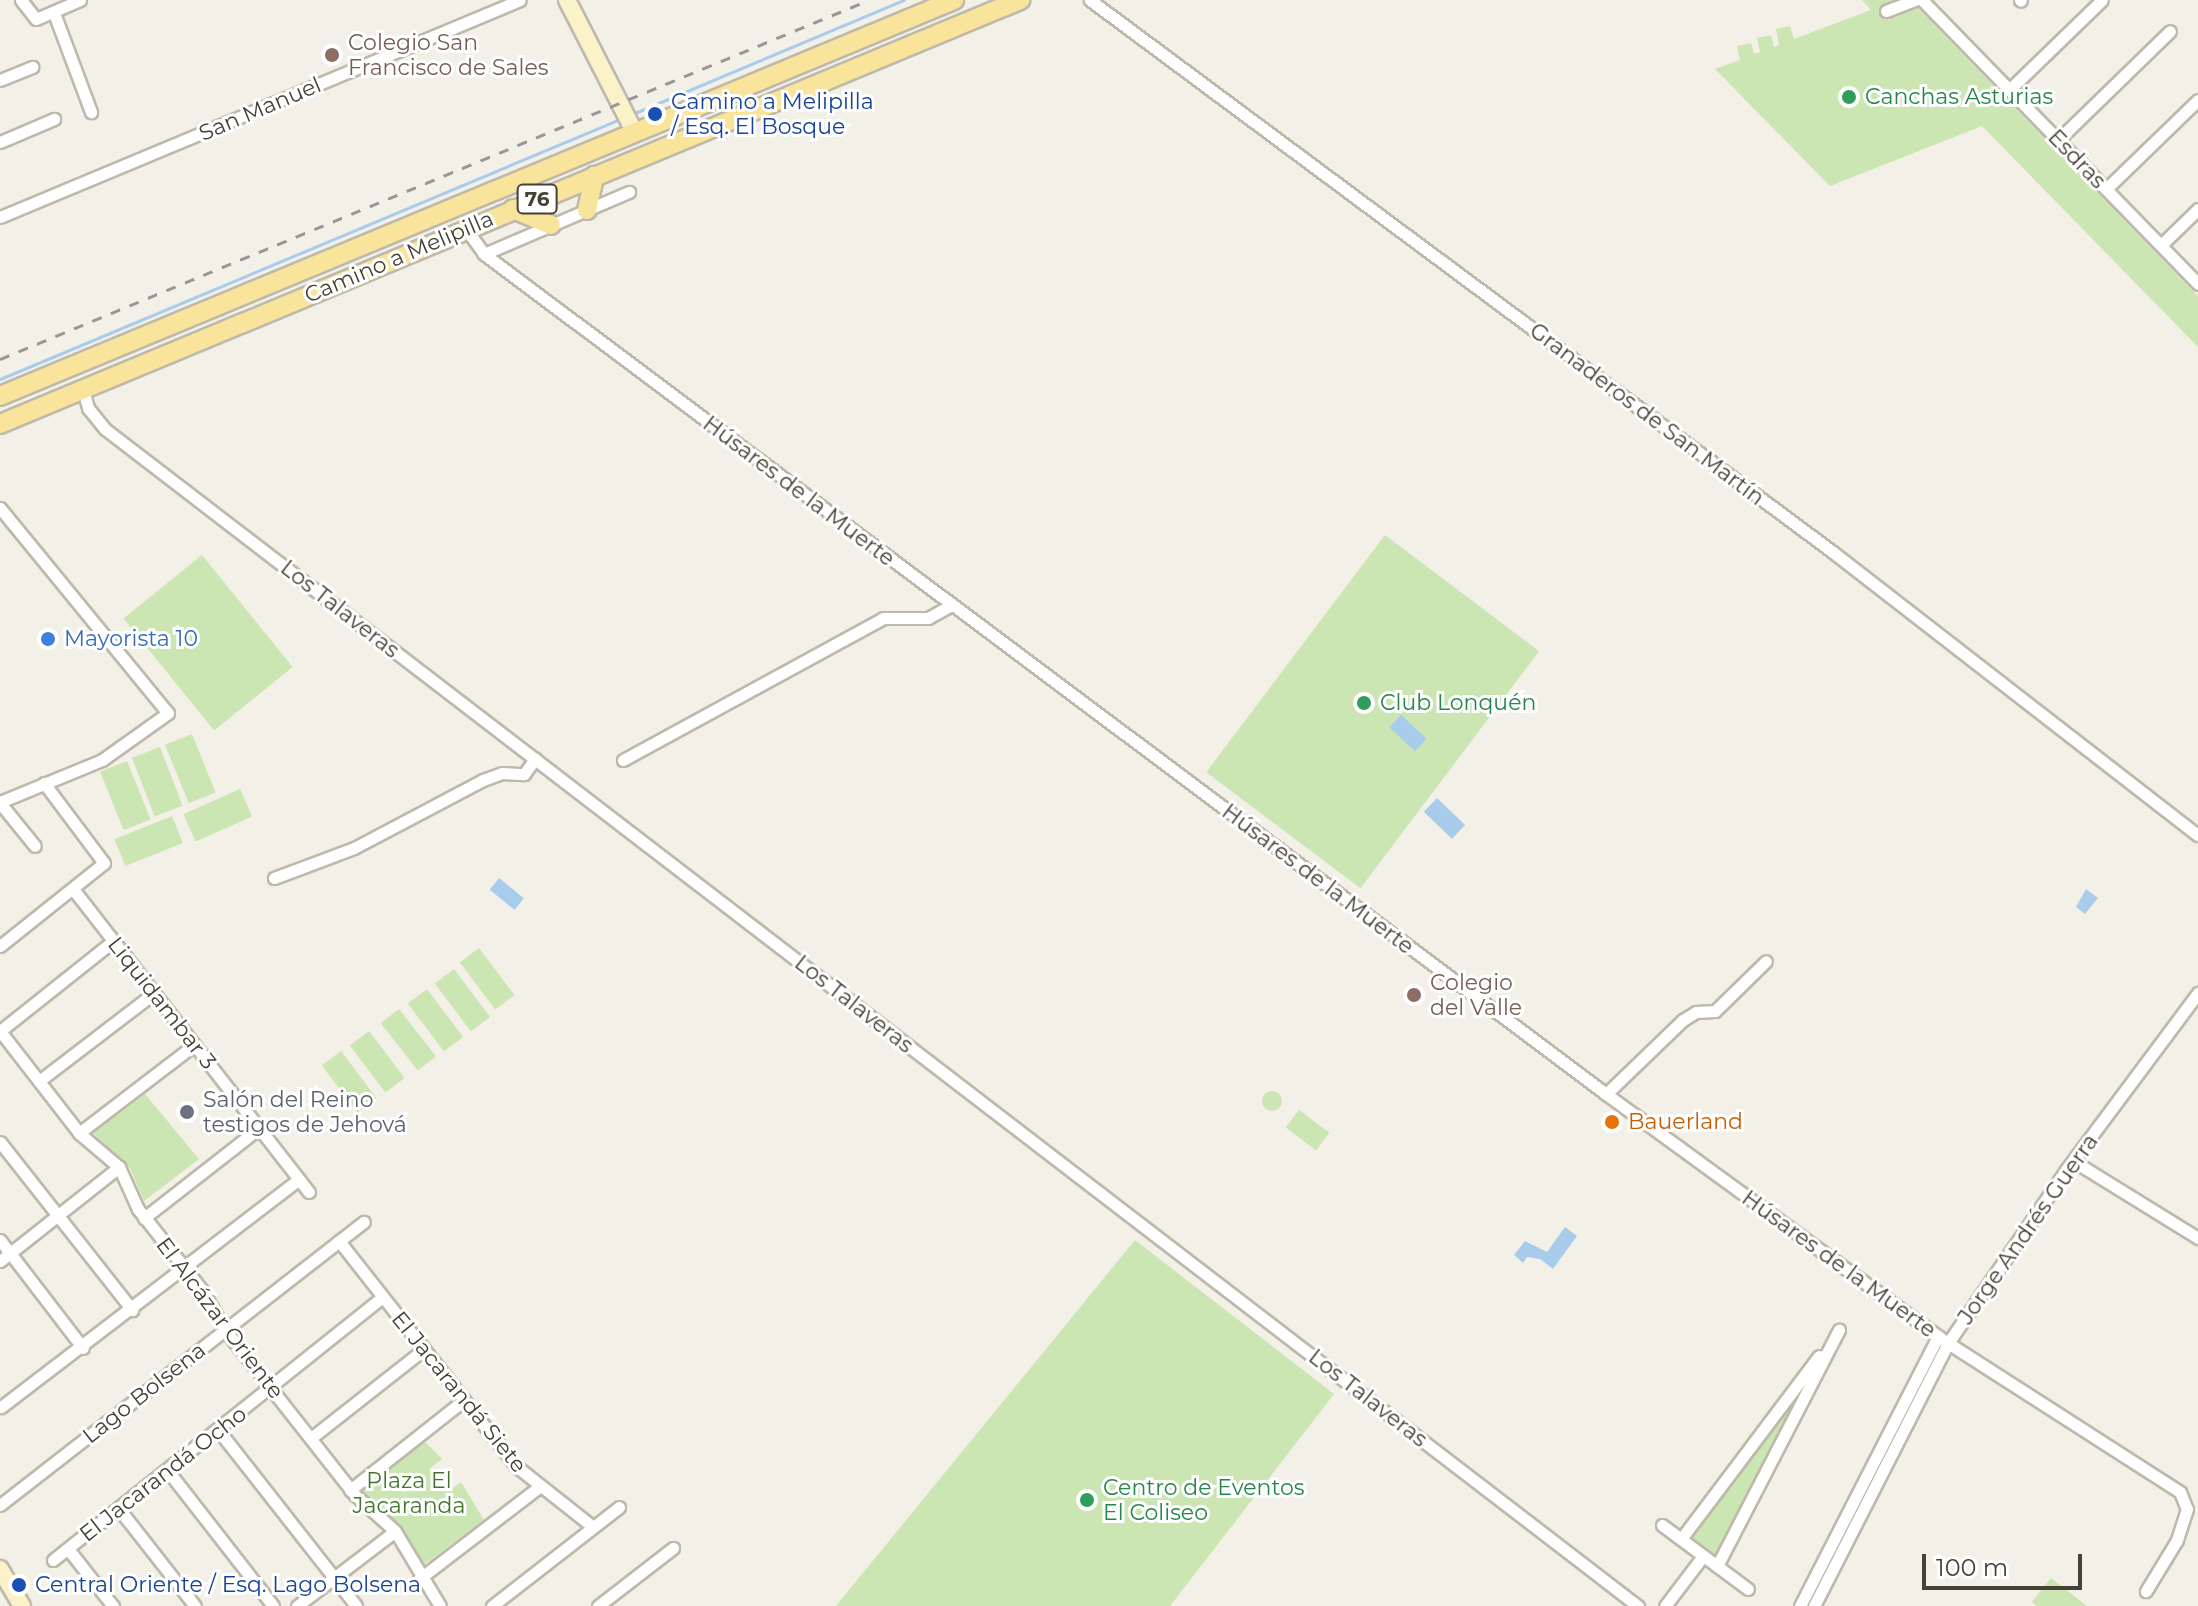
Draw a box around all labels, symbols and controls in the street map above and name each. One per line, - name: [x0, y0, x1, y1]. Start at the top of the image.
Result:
- place label: Colegio San Francisco de Sales: [348, 29, 549, 80]
- marker: Colegio San Francisco de Sales: [323, 46, 341, 64]
- street label: San Manuel: [195, 71, 325, 147]
- place label: Canchas Asturias: [1865, 84, 2053, 110]
- place label: Camino a Melipilla / Esq. El Bosque: [671, 88, 874, 140]
- marker: Canchas Asturias: [1840, 88, 1858, 106]
- marker: Camino a Melipilla / Esq. El Bosque: [646, 105, 664, 123]
- street label: Esdras: [2043, 124, 2111, 194]
- road number: 76: [515, 183, 559, 215]
- street label: Camino a Melipilla: [301, 205, 497, 309]
- street label: Granaderos de San Martín: [1525, 317, 1769, 511]
- street label: Húsares de la Muerte: [698, 410, 900, 572]
- street label: Los Talaveras: [275, 554, 405, 664]
- place label: Mayorista 10: [64, 626, 198, 652]
- marker: Mayorista 10: [39, 630, 57, 648]
- place label: Club Lonquén: [1380, 690, 1536, 716]
- marker: Club Lonquén: [1355, 694, 1373, 712]
- street label: Húsares de la Muerte: [1217, 798, 1419, 960]
- street label: Liquidambar 3: [102, 932, 222, 1074]
- street label: Los Talaveras: [789, 949, 919, 1059]
- place label: Colegio del Valle: [1430, 969, 1522, 1020]
- marker: Colegio del Valle: [1405, 986, 1423, 1004]
- place label: Salón del Reino testigos de Jehová: [203, 1086, 407, 1138]
- marker: Salón del Reino testigos de Jehová: [178, 1103, 196, 1121]
- place label: Bauerland: [1628, 1109, 1743, 1135]
- marker: Bauerland: [1603, 1113, 1621, 1131]
- street label: Jorge Andrés Guerra: [1952, 1129, 2104, 1329]
- street label: Húsares de la Muerte: [1737, 1185, 1941, 1343]
- street label: El Alcázar Oriente: [151, 1232, 289, 1404]
- street label: El Jacarandá Siete: [386, 1306, 532, 1478]
- street label: Lago Bolsena: [77, 1337, 211, 1449]
- street label: Los Talaveras: [1303, 1343, 1433, 1453]
- street label: El Jacarandá Ocho: [74, 1401, 252, 1547]
- park label: Plaza El Jacaranda: [352, 1467, 466, 1518]
- place label: Centro de Eventos El Coliseo: [1103, 1474, 1305, 1526]
- marker: Centro de Eventos El Coliseo: [1078, 1491, 1096, 1509]
- scale bar: [1926, 1538, 2086, 1588]
- text: 100 m: [1936, 1553, 2008, 1582]
- place label: Central Oriente / Esq. Lago Bolsena: [35, 1572, 421, 1598]
- marker: Central Oriente / Esq. Lago Bolsena: [10, 1576, 28, 1594]

